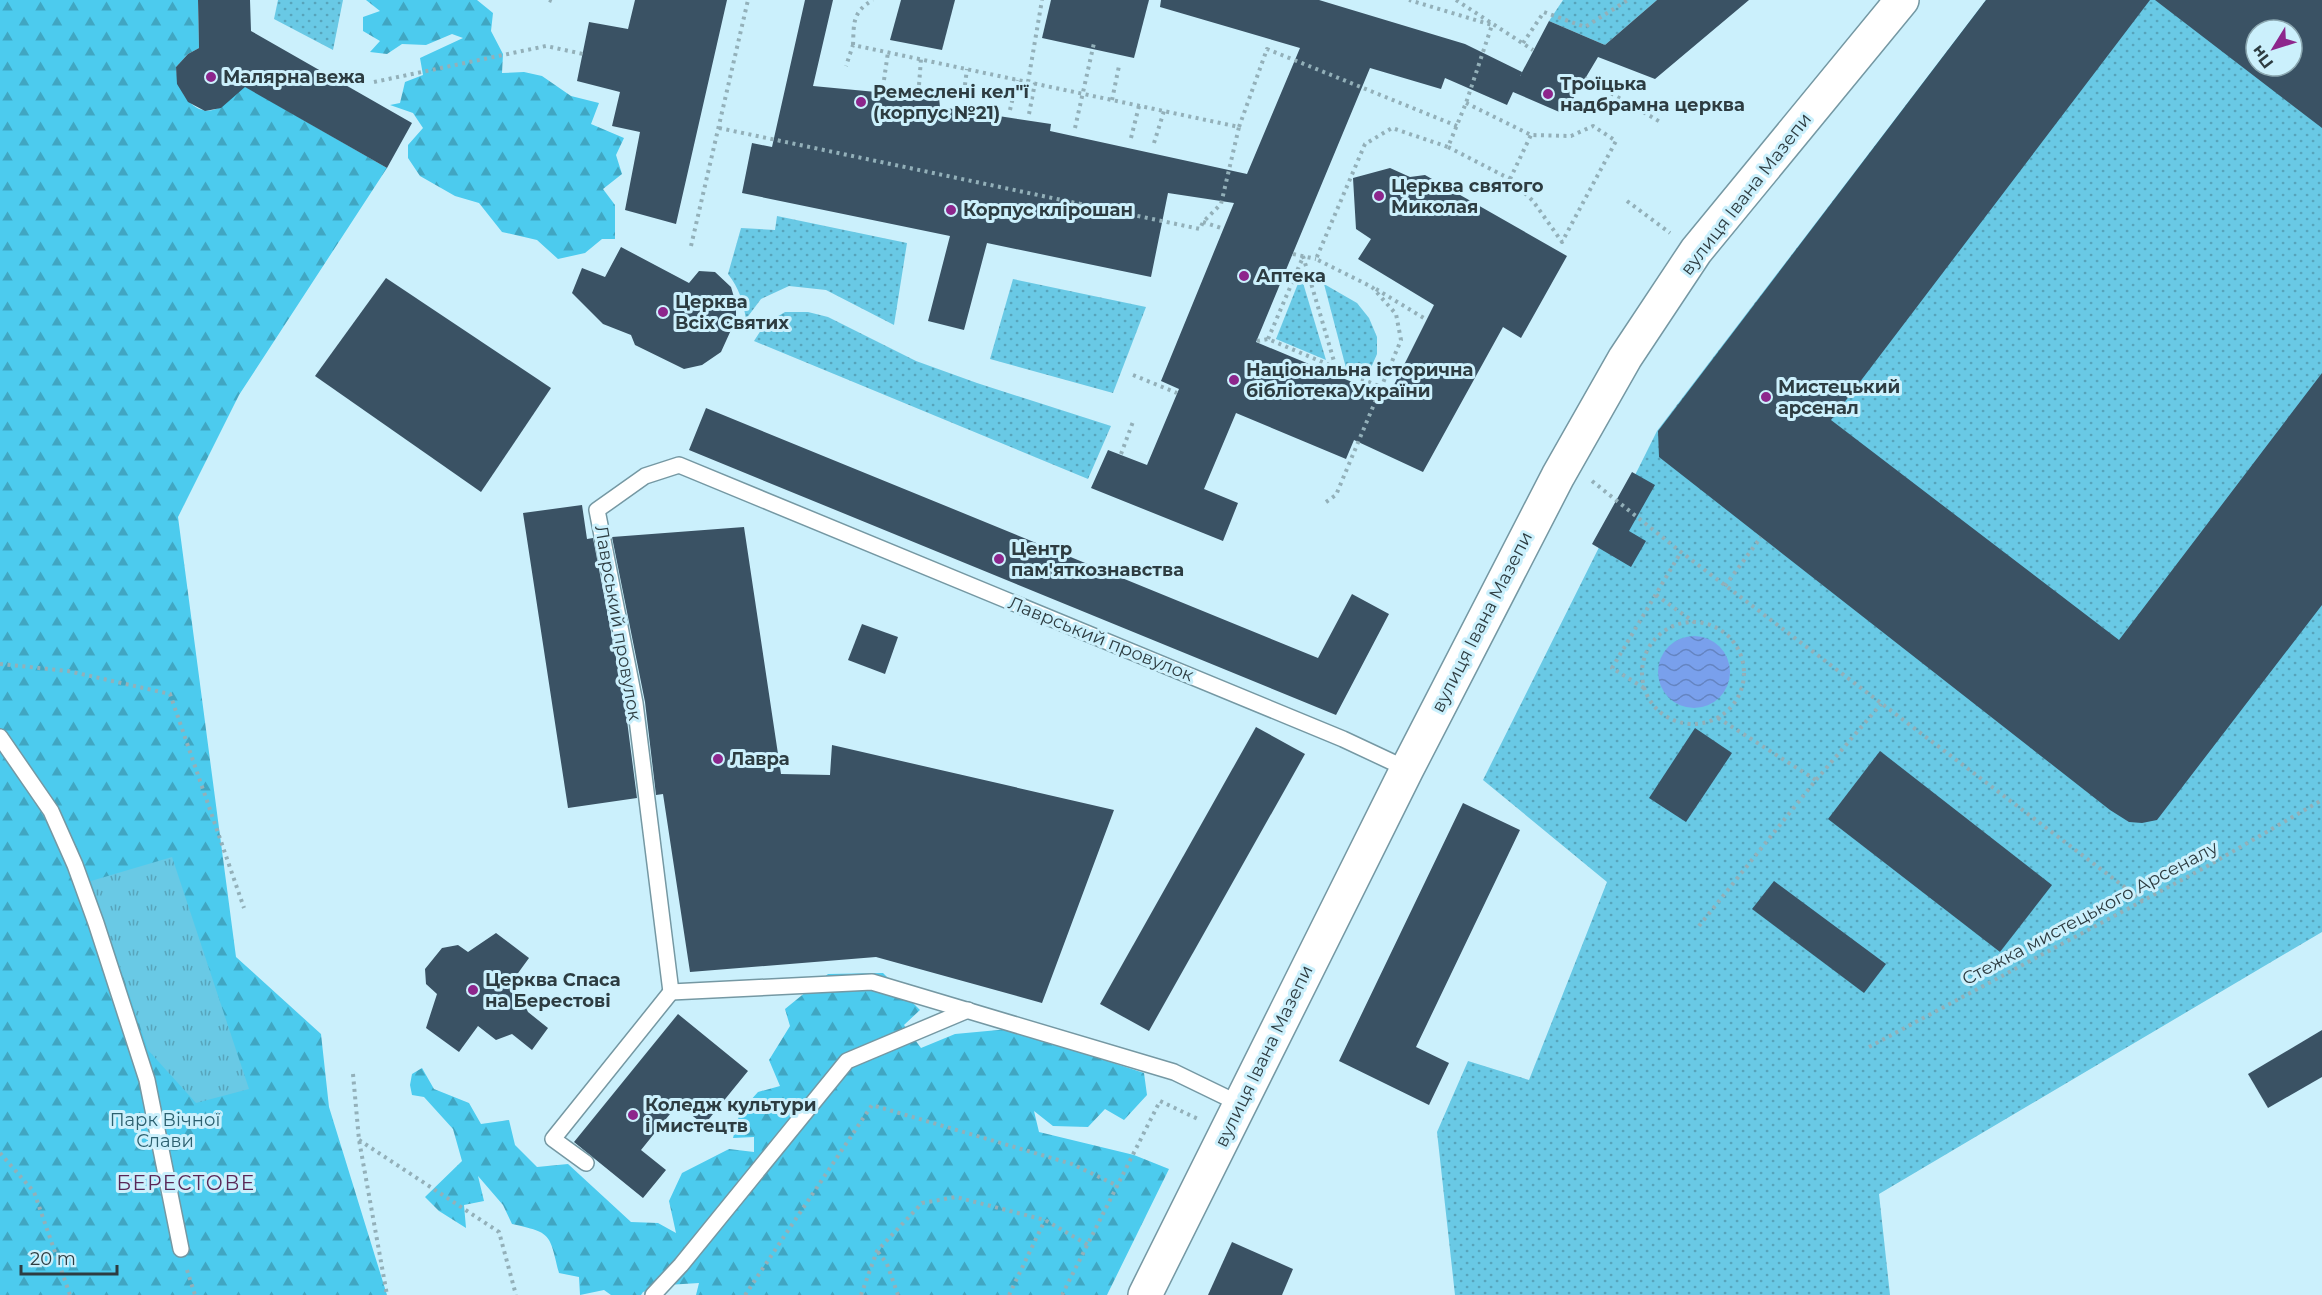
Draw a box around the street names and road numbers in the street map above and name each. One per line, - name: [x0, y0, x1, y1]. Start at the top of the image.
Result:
- street label: вулиця Івана Мазепи: [1676, 109, 1816, 279]
- street label: Лаврський провулок: [590, 524, 646, 723]
- street label: вулиця Івана Мазепи: [1427, 528, 1537, 716]
- street label: Лаврський провулок: [1005, 592, 1197, 686]
- street label: Стежка мистецького Арсеналу: [1958, 836, 2222, 990]
- street label: вулиця Івана Мазепи: [1210, 961, 1318, 1151]

